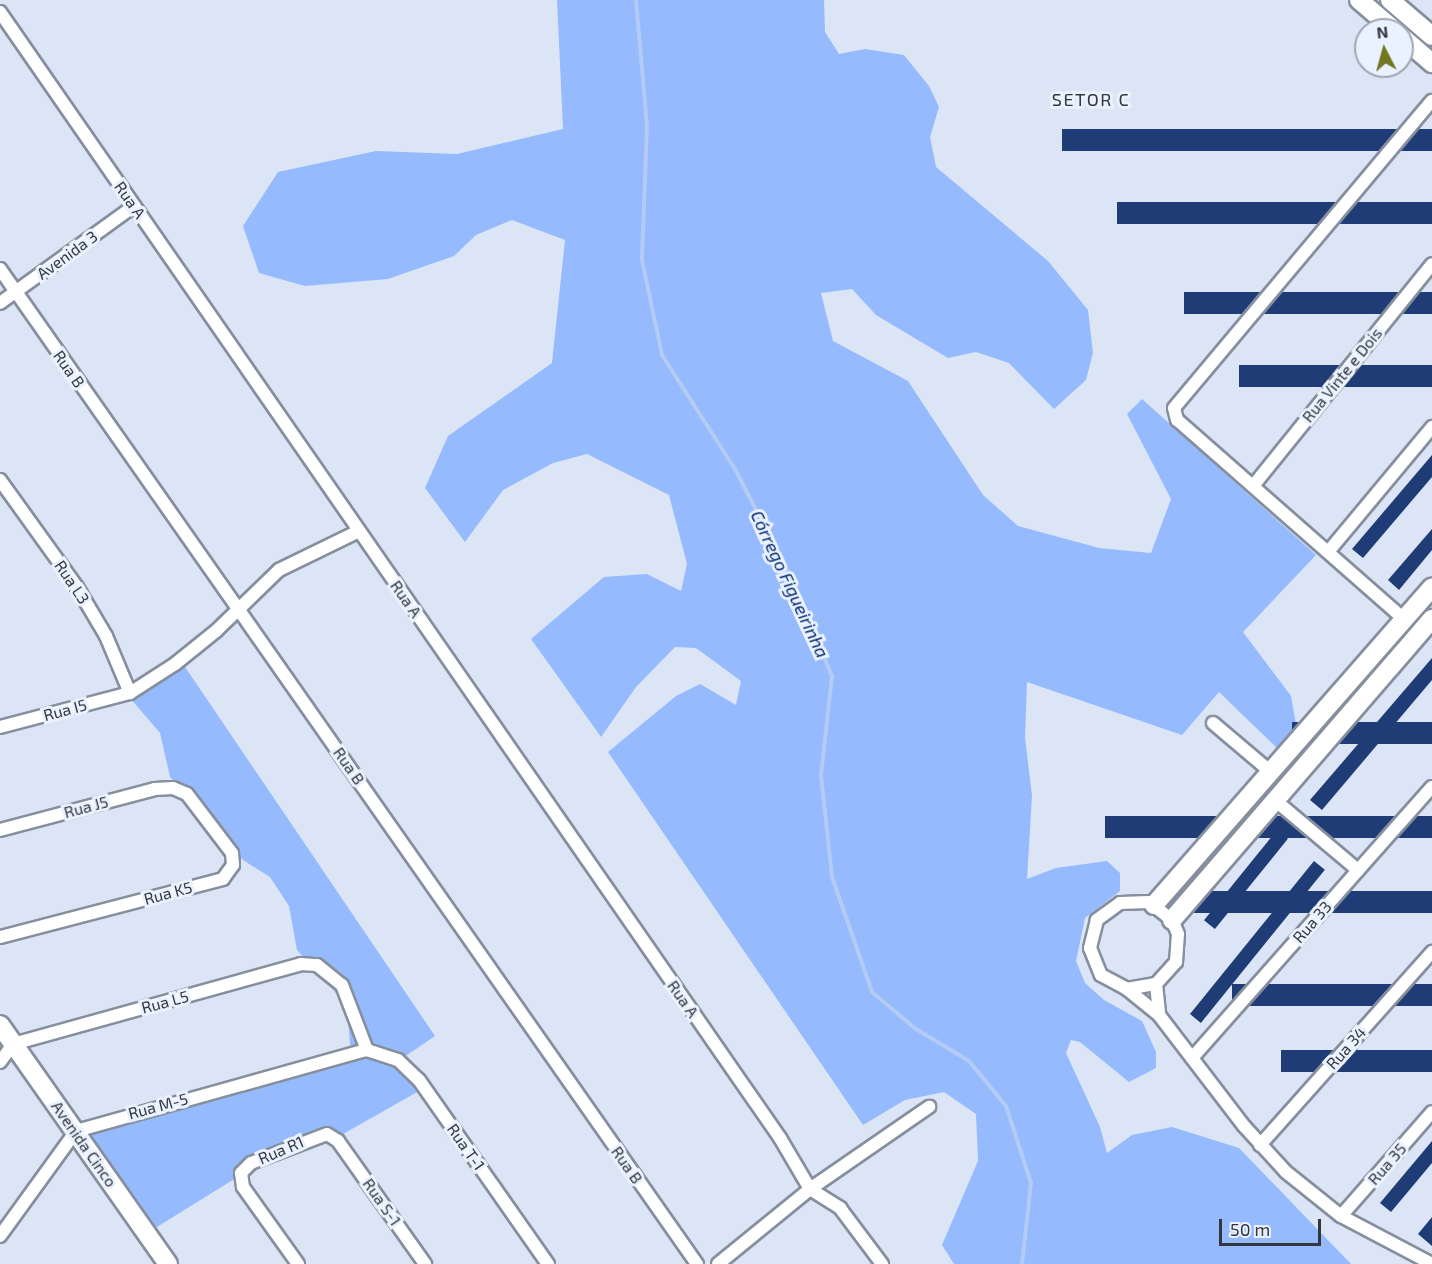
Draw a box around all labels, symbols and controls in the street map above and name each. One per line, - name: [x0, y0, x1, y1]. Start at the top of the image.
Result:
- north arrow: [1354, 18, 1414, 78]
- text: N: [1376, 22, 1389, 42]
- district label: SETOR C: [1052, 88, 1130, 110]
- street label: Rua A: [110, 178, 150, 222]
- street label: Avenida 3: [33, 227, 101, 283]
- street label: Rua Vinte e Dois: [1298, 324, 1386, 426]
- street label: Rua B: [49, 347, 89, 391]
- water label: Córrego Figueirinha: [746, 507, 834, 661]
- street label: Rua L3: [50, 557, 94, 607]
- street label: Rua A: [386, 577, 426, 621]
- street label: Rua I5: [41, 695, 89, 725]
- street label: Rua B: [329, 744, 369, 788]
- street label: Rua J5: [62, 792, 110, 822]
- street label: Rua K5: [142, 877, 194, 909]
- street label: Rua 33: [1289, 897, 1335, 947]
- street label: Rua A: [663, 977, 703, 1021]
- street label: Rua L5: [139, 986, 191, 1018]
- street label: Rua 34: [1322, 1023, 1370, 1073]
- street label: Rua M-5: [126, 1089, 190, 1123]
- street label: Avenida Cinco: [47, 1097, 121, 1191]
- street label: Rua T-1: [443, 1120, 489, 1174]
- street label: Rua R1: [255, 1132, 307, 1168]
- street label: Rua 35: [1364, 1139, 1410, 1189]
- street label: Rua B: [607, 1143, 647, 1187]
- street label: Rua S-1: [359, 1175, 405, 1229]
- scale bar: [1222, 1207, 1324, 1245]
- text: 50 m: [1230, 1218, 1270, 1240]

